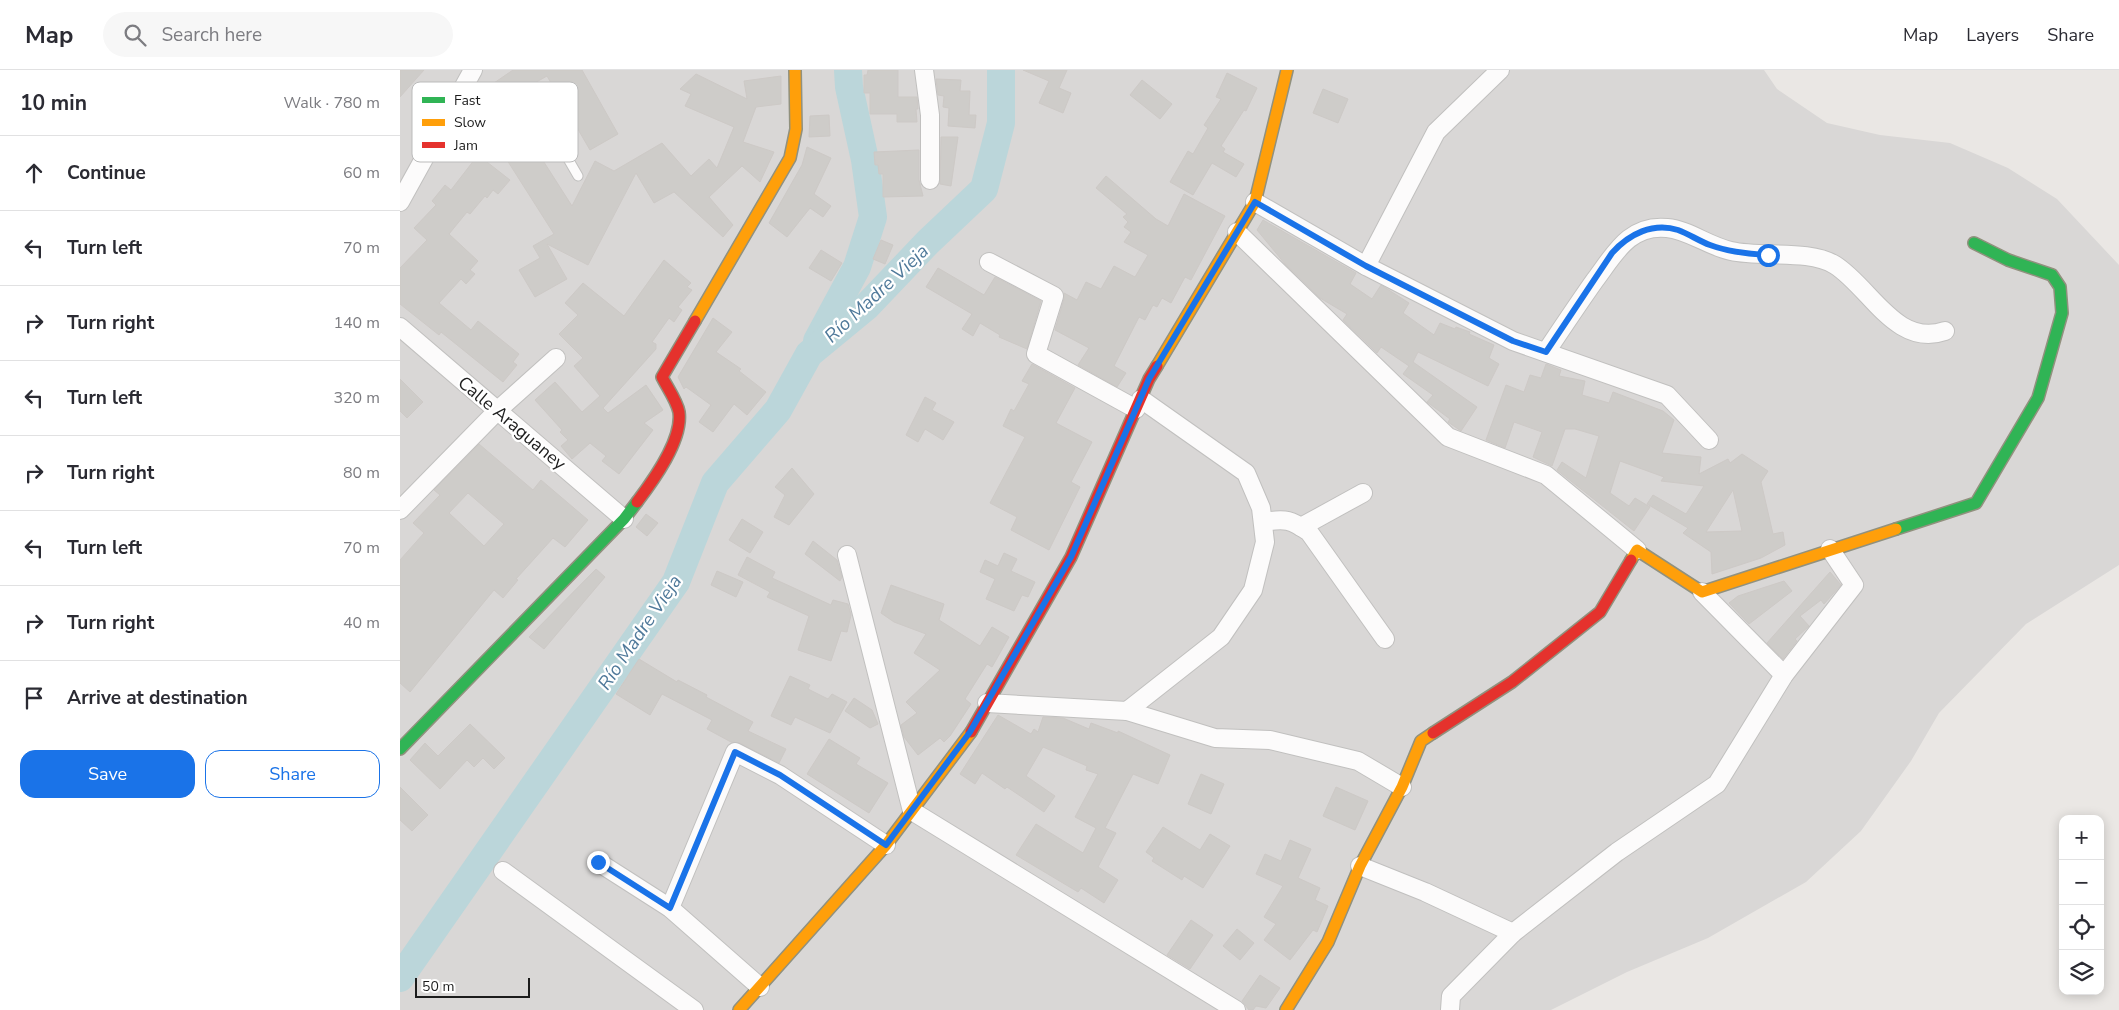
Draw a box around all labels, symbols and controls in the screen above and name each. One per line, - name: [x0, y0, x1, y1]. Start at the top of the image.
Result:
- search box: [103, 12, 453, 57]
- text: Map: [25, 19, 73, 51]
- icon: search: [121, 21, 149, 49]
- text: Search here: [161, 22, 262, 48]
- text: Map: [1903, 23, 1938, 47]
- text: Layers: [1966, 23, 2019, 47]
- text: Share: [2047, 23, 2094, 47]
- legend: [412, 82, 578, 162]
- text: 10 min: [20, 89, 87, 117]
- text: Fast: [454, 91, 480, 110]
- text: Walk · 780 m: [284, 92, 380, 114]
- text: Slow: [454, 113, 486, 132]
- text: Jam: [453, 136, 478, 155]
- icon: ahead: [20, 159, 48, 187]
- text: Continue: [67, 160, 146, 186]
- text: 60 m: [343, 162, 380, 184]
- icon: left: [20, 234, 48, 262]
- text: Turn left: [67, 235, 142, 261]
- text: 70 m: [343, 237, 380, 259]
- water label: Río Madre Vieja: [819, 239, 934, 349]
- route start: [1757, 244, 1780, 267]
- icon: right: [20, 309, 48, 337]
- text: Turn right: [67, 310, 154, 336]
- text: 140 m: [333, 312, 380, 334]
- street label: Calle Araguaney: [453, 371, 572, 476]
- icon: left: [20, 384, 48, 412]
- text: Turn left: [67, 385, 142, 411]
- text: 320 m: [333, 387, 380, 409]
- icon: right: [20, 459, 48, 487]
- text: Turn right: [67, 460, 154, 486]
- text: 80 m: [343, 462, 380, 484]
- icon: left: [20, 534, 48, 562]
- text: Turn left: [67, 535, 142, 561]
- text: 70 m: [343, 537, 380, 559]
- water label: Río Madre Vieja: [592, 570, 688, 695]
- icon: right: [20, 609, 48, 637]
- text: Turn right: [67, 610, 154, 636]
- text: 40 m: [343, 612, 380, 634]
- icon: arrive: [20, 684, 48, 712]
- text: Arrive at destination: [67, 685, 248, 711]
- button: Save: [20, 750, 195, 798]
- button: Share: [205, 750, 380, 798]
- map controls: [2059, 815, 2104, 995]
- button: +: [2059, 815, 2104, 860]
- route end: [587, 851, 610, 874]
- button: −: [2059, 860, 2104, 905]
- button: locate: [2059, 905, 2104, 950]
- button: layers: [2059, 950, 2104, 995]
- scale bar: [415, 975, 530, 998]
- text: 50 m: [422, 977, 454, 996]

